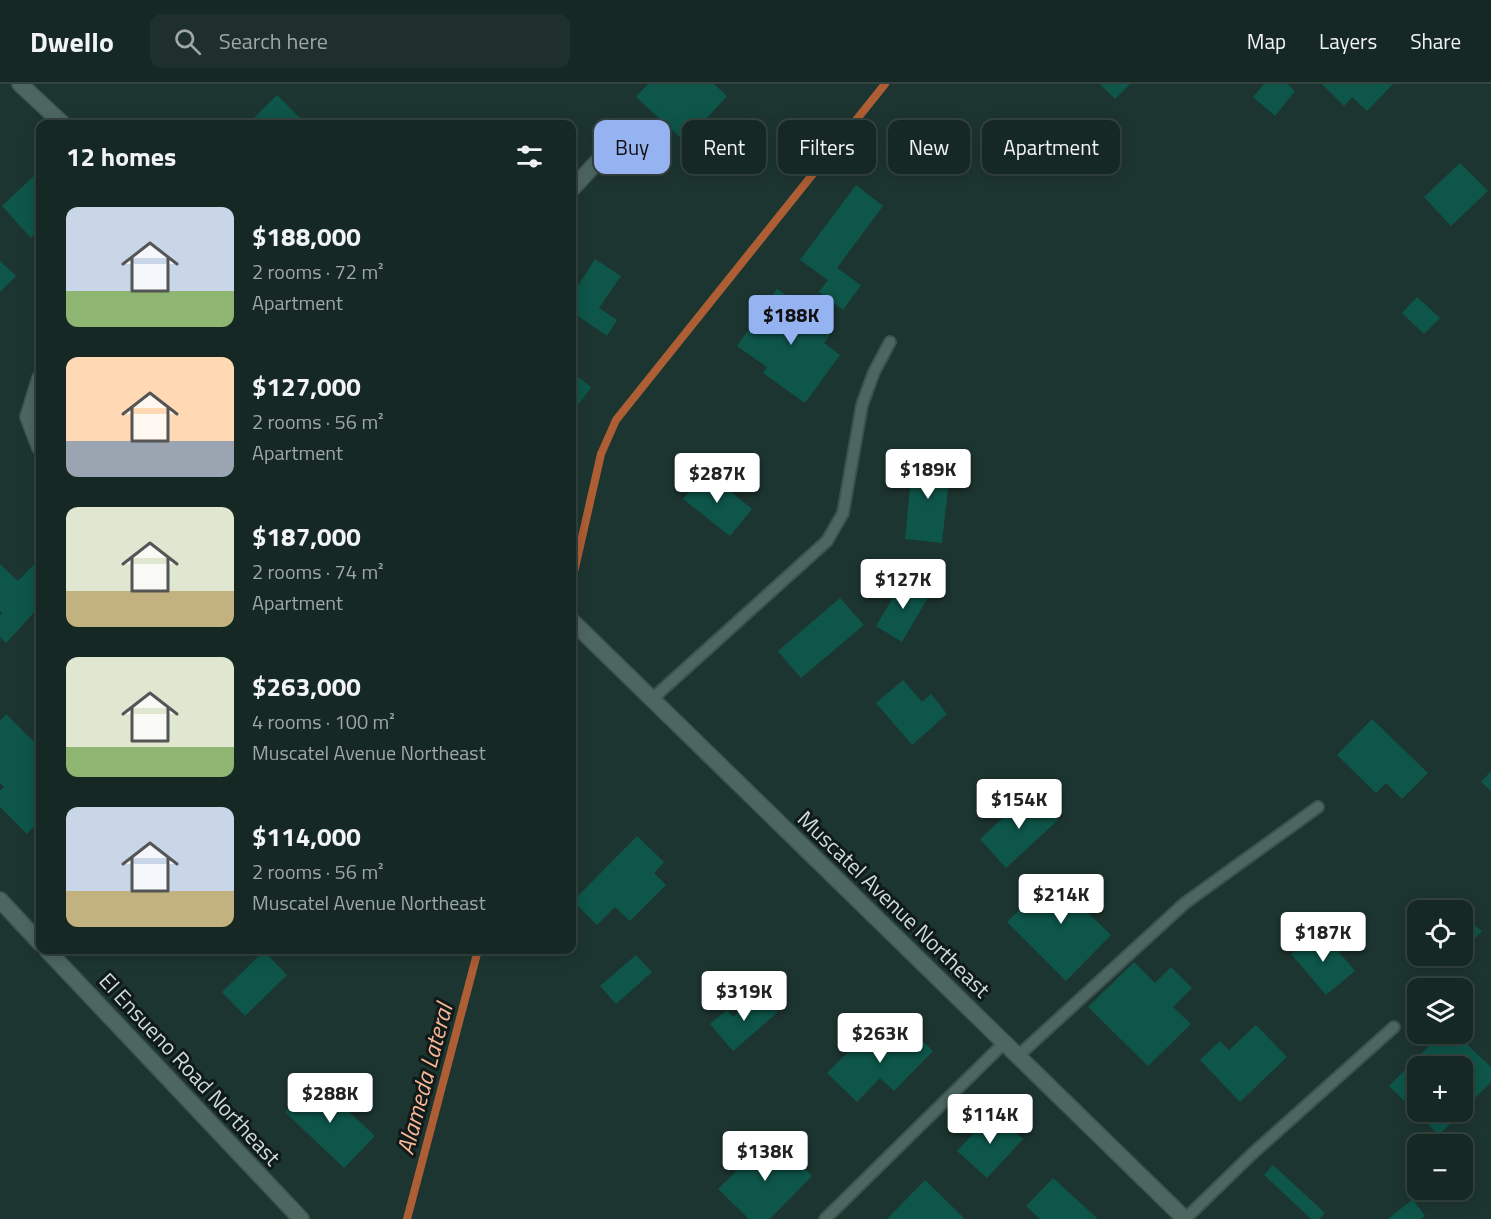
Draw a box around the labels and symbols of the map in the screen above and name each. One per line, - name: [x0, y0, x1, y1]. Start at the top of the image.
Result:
- pin: $188K: [749, 295, 833, 346]
- pin: $189K: [886, 449, 970, 500]
- pin: $287K: [675, 453, 759, 504]
- pin: $127K: [861, 559, 945, 610]
- pin: $154K: [977, 779, 1061, 830]
- street label: Muscatel Avenue Northeast: [790, 802, 998, 1006]
- pin: $214K: [1019, 874, 1103, 925]
- pin: $187K: [1281, 912, 1365, 963]
- street label: El Ensueno Road Northeast: [91, 965, 289, 1173]
- pin: $319K: [702, 971, 786, 1022]
- water label: Alameda Lateral: [387, 997, 462, 1158]
- pin: $263K: [838, 1013, 922, 1064]
- pin: $288K: [288, 1073, 372, 1124]
- pin: $114K: [948, 1094, 1032, 1145]
- pin: $138K: [723, 1131, 807, 1182]

